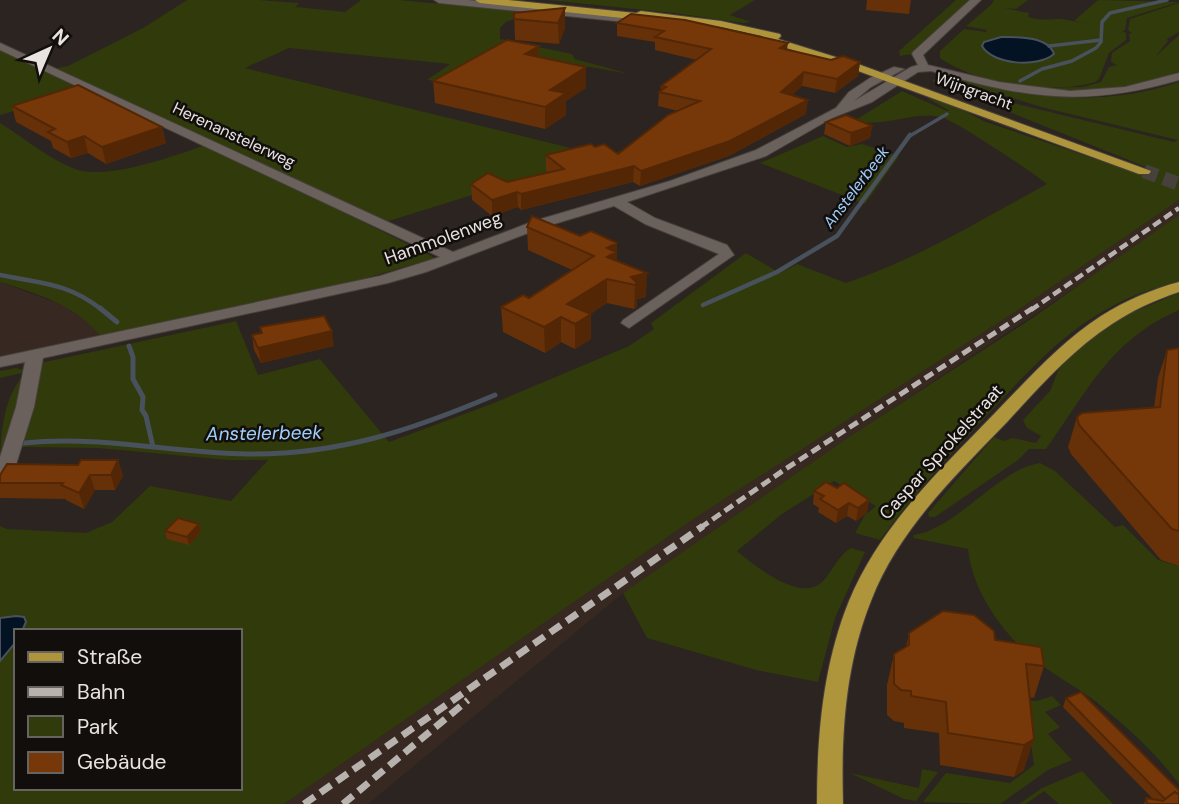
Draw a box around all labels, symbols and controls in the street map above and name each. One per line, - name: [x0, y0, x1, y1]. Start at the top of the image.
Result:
- north arrow: [14, 14, 84, 84]
- text: N: [47, 23, 74, 51]
- street label: Wijngracht: [933, 67, 1015, 115]
- street label: Herenanstelerweg: [169, 97, 299, 173]
- water label: Anstelerbeek: [818, 141, 894, 233]
- street label: Hammolenweg: [381, 206, 505, 270]
- street label: Caspar Sprokelstraat: [874, 379, 1008, 525]
- water label: Anstelerbeek: [205, 419, 322, 447]
- legend: [14, 629, 242, 790]
- text: Straße: [77, 643, 142, 671]
- text: Bahn: [77, 678, 125, 706]
- text: Park: [77, 713, 119, 741]
- text: Gebäude: [77, 748, 167, 776]

